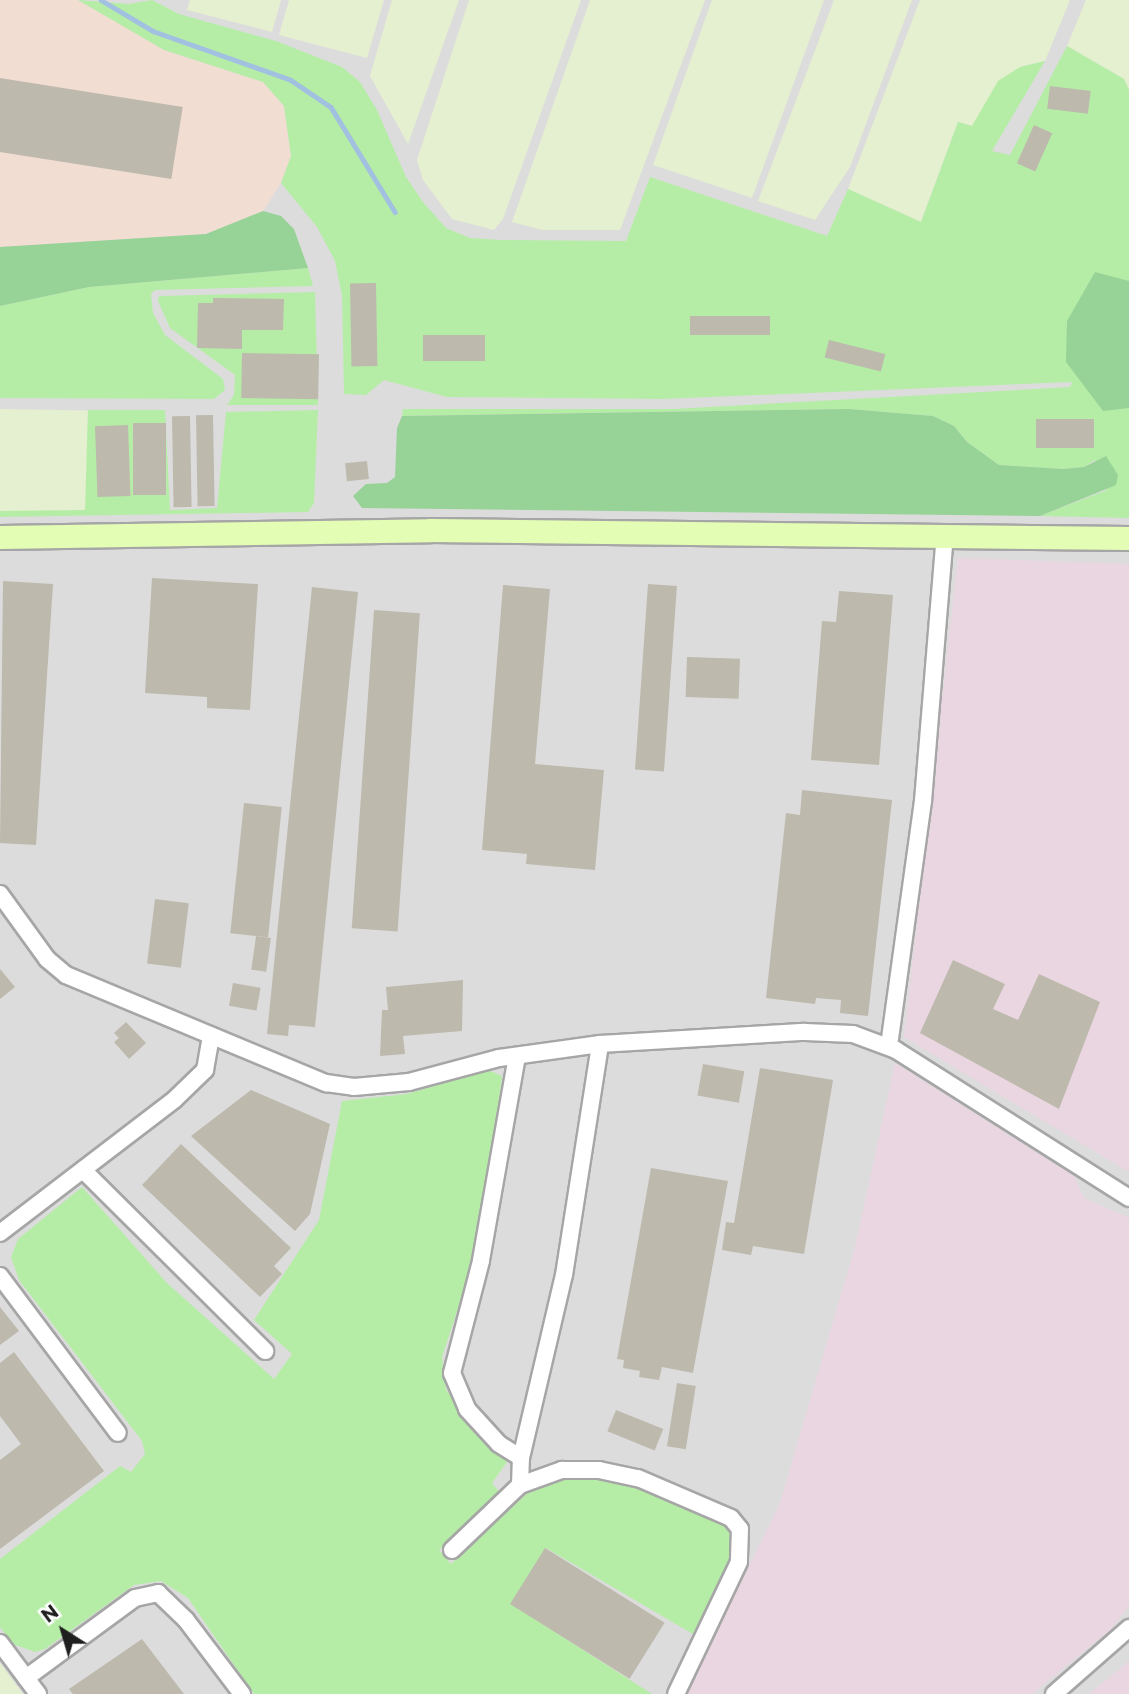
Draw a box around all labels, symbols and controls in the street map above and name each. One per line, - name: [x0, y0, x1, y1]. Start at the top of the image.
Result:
- north arrow: [28, 1596, 98, 1666]
- text: N: [37, 1600, 63, 1628]

